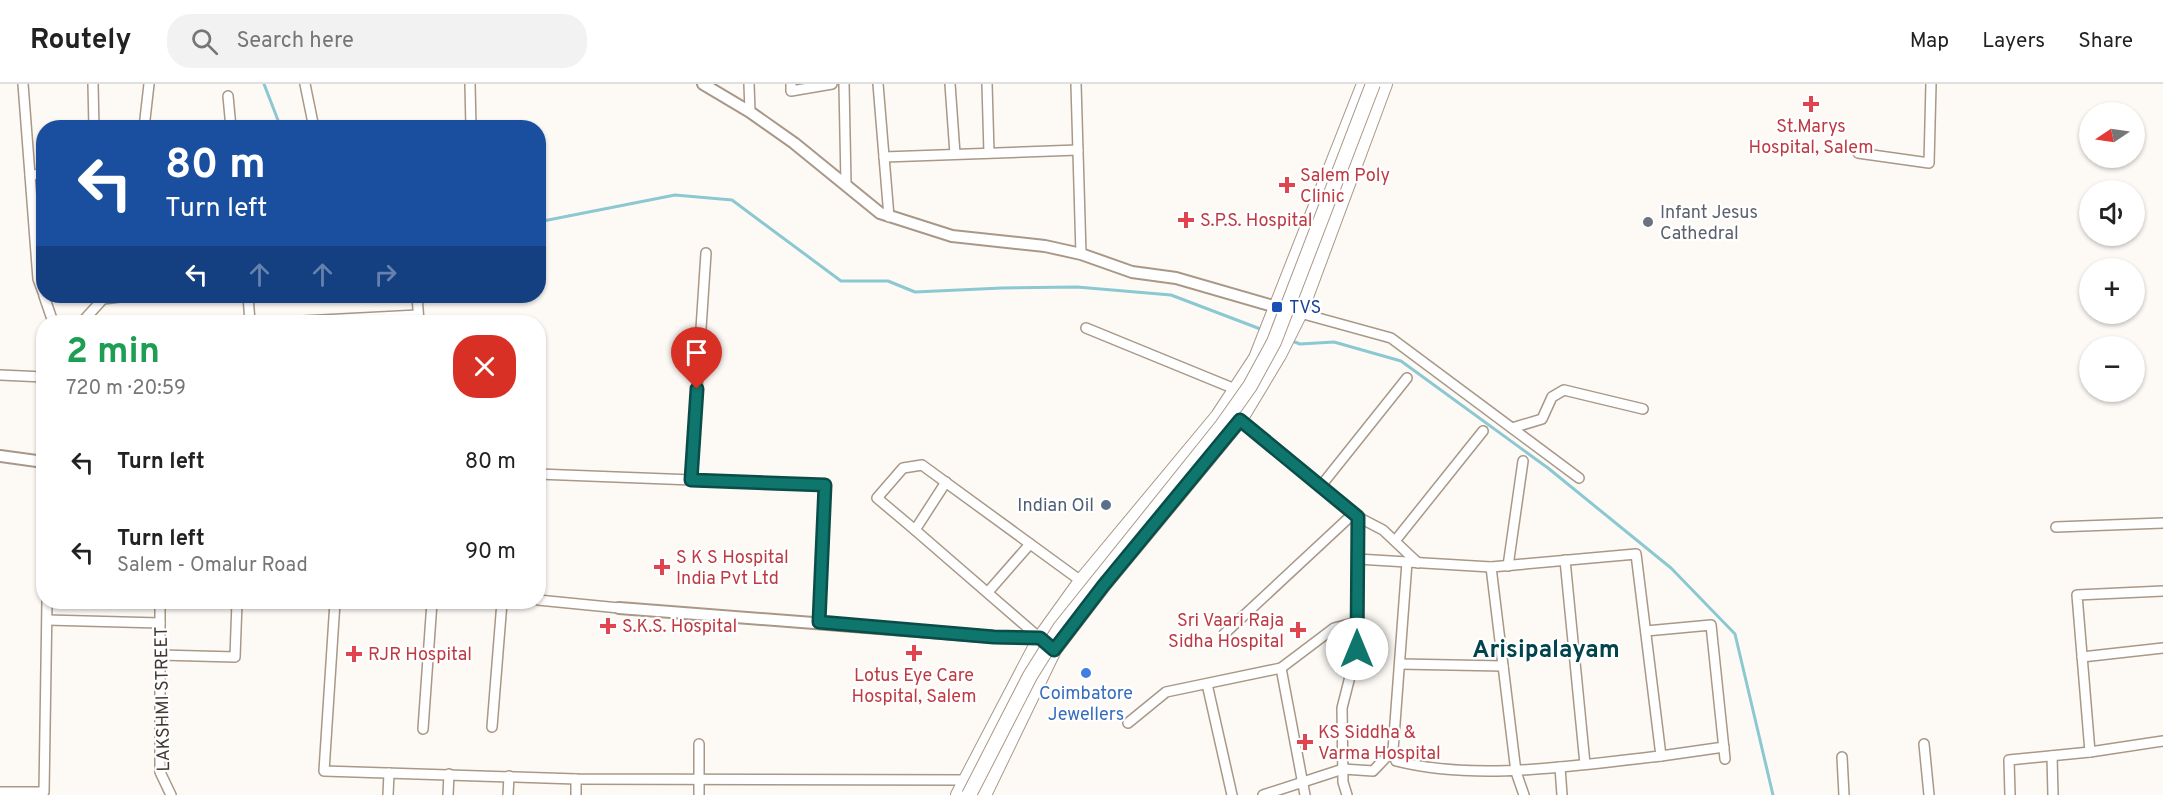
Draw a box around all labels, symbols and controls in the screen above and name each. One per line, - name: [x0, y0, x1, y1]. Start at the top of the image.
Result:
- search box: [167, 14, 587, 68]
- text: Routely: [30, 23, 131, 59]
- icon: search: [188, 25, 221, 58]
- text: Search here: [236, 28, 354, 55]
- text: Map: [1910, 28, 1949, 55]
- text: Layers: [1982, 28, 2045, 55]
- text: Share: [2078, 28, 2133, 55]
- marker: St.Marys Hospital, Salem: [1802, 95, 1820, 113]
- north arrow: [2079, 102, 2145, 168]
- map controls: [2079, 102, 2145, 402]
- place label: St.Marys Hospital, Salem: [1749, 116, 1873, 160]
- text: 80 m: [165, 140, 266, 193]
- icon: left: [66, 144, 144, 222]
- place label: Salem Poly Clinic: [1300, 165, 1390, 209]
- marker: Salem Poly Clinic: [1278, 176, 1296, 194]
- button: sound: [2079, 180, 2145, 246]
- text: Turn left: [165, 192, 267, 226]
- place label: Infant Jesus Cathedral: [1660, 202, 1758, 246]
- place label: S.P.S. Hospital: [1200, 210, 1312, 233]
- marker: S.P.S. Hospital: [1177, 211, 1195, 229]
- marker: Infant Jesus Cathedral: [1641, 215, 1655, 229]
- icon: left: [180, 258, 213, 291]
- icon: ahead: [243, 258, 276, 291]
- icon: ahead: [306, 258, 339, 291]
- icon: right: [369, 258, 402, 291]
- button: +: [2079, 258, 2145, 324]
- place label: TVS: [1289, 297, 1321, 320]
- marker: TVS: [1270, 300, 1284, 314]
- pin: [671, 327, 722, 389]
- text: 2 min: [66, 330, 160, 376]
- button: close: [453, 335, 516, 398]
- icon: arrive: [680, 336, 713, 369]
- button: −: [2079, 336, 2145, 402]
- text: 720 m · 20:59: [66, 376, 186, 402]
- icon: left: [66, 446, 99, 479]
- text: Turn left: [117, 449, 205, 476]
- text: 80 m: [465, 449, 516, 476]
- place label: Indian Oil: [1017, 495, 1094, 518]
- marker: Indian Oil: [1099, 498, 1113, 512]
- text: Turn left: [117, 526, 205, 553]
- icon: left: [66, 536, 99, 569]
- text: 90 m: [465, 539, 516, 566]
- place label: S K S Hospital India Pvt Ltd: [676, 547, 789, 591]
- text: Salem - Omalur Road: [117, 553, 308, 579]
- marker: S K S Hospital India Pvt Ltd: [653, 558, 671, 576]
- place label: Sri Vaari Raja Sidha Hospital: [1168, 610, 1284, 654]
- place label: S.K.S. Hospital: [622, 616, 737, 639]
- marker: S.K.S. Hospital: [599, 617, 617, 635]
- position arrow: [1325, 617, 1389, 681]
- marker: Sri Vaari Raja Sidha Hospital: [1289, 621, 1307, 639]
- street label: LAKSHMI STREET: [151, 626, 176, 772]
- district label: Arisipalayam: [1472, 636, 1620, 666]
- place label: RJR Hospital: [368, 644, 472, 667]
- marker: Lotus Eye Care Hospital, Salem: [905, 644, 923, 662]
- marker: RJR Hospital: [345, 645, 363, 663]
- place label: Lotus Eye Care Hospital, Salem: [852, 665, 976, 709]
- marker: Coimbatore Jewellers: [1079, 666, 1093, 680]
- place label: Coimbatore Jewellers: [1039, 683, 1133, 727]
- place label: KS Siddha & Varma Hospital: [1318, 722, 1441, 766]
- marker: KS Siddha & Varma Hospital: [1296, 733, 1314, 751]

